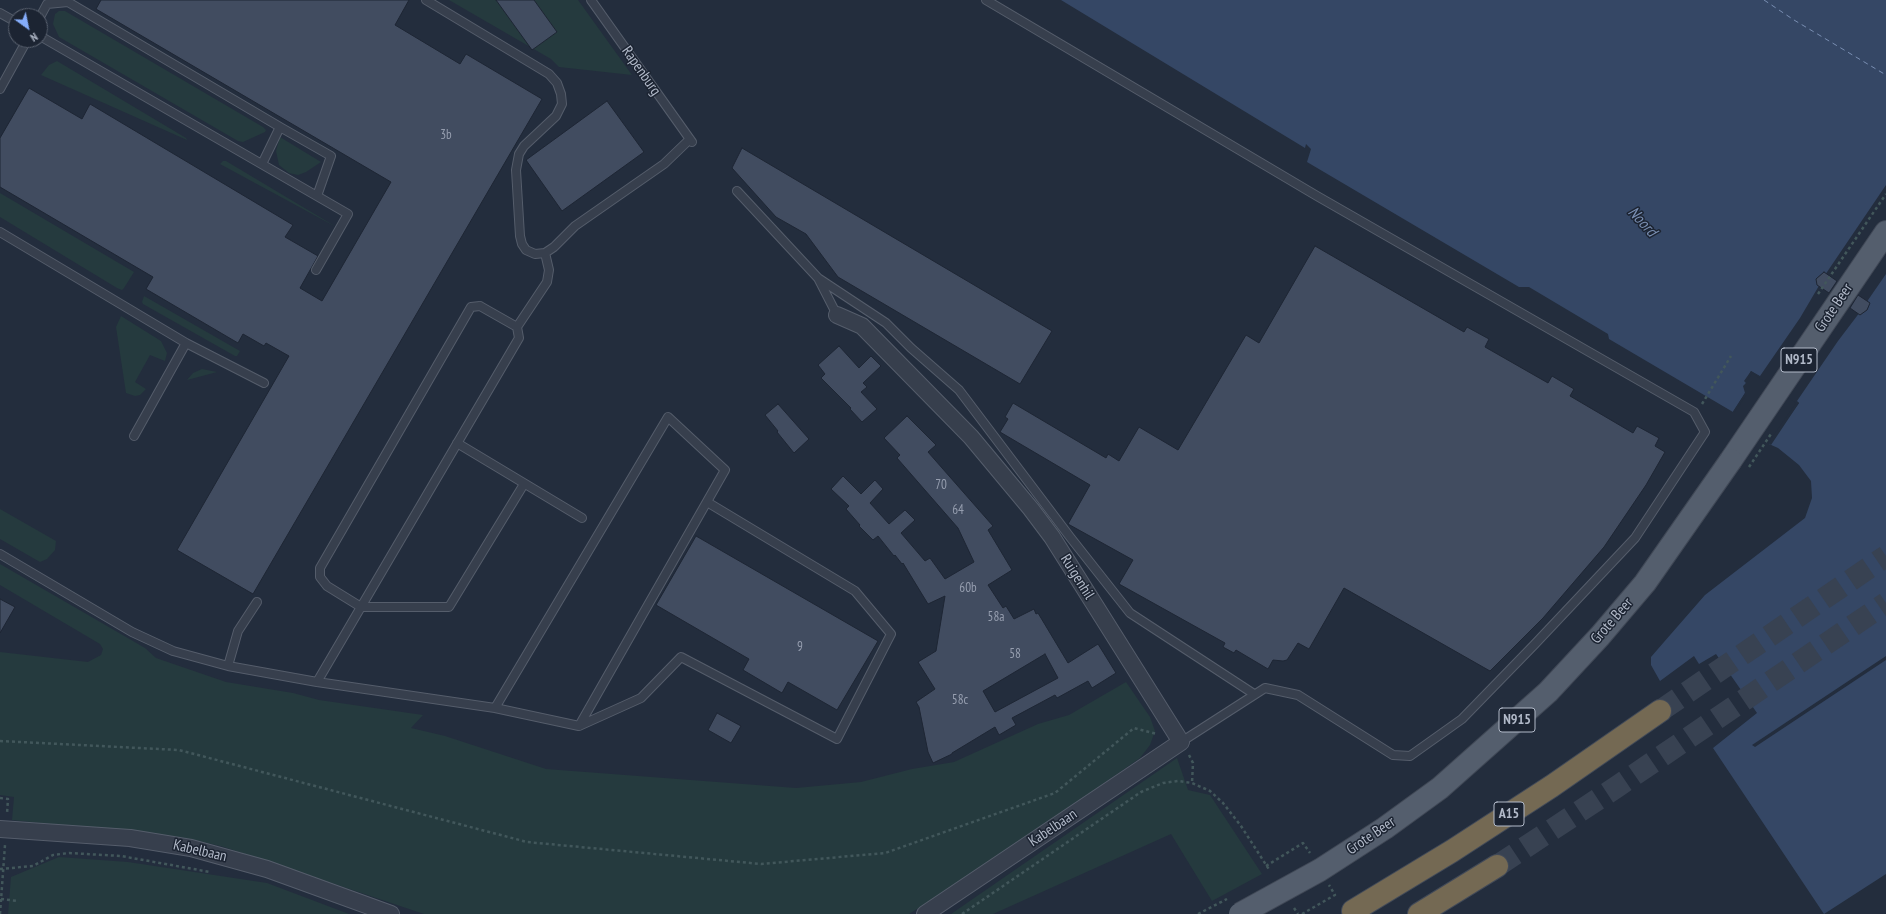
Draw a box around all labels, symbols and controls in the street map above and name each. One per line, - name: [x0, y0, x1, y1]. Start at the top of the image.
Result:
- north arrow: [8, 8, 48, 48]
- text: N: [28, 30, 40, 45]
- street label: Rapenburg: [618, 43, 664, 99]
- house number: 3b: [440, 127, 452, 143]
- water label: Noord: [1623, 203, 1661, 241]
- street label: Grote Beer: [1811, 280, 1857, 336]
- road number: N915: [1781, 348, 1817, 372]
- house number: 70: [935, 477, 947, 493]
- house number: 64: [952, 502, 964, 518]
- street label: Ruigenhil: [1056, 551, 1098, 603]
- house number: 60b: [959, 580, 977, 596]
- street label: Grote Beer: [1587, 594, 1637, 648]
- house number: 58a: [988, 609, 1004, 625]
- house number: 9: [797, 639, 803, 655]
- house number: 58: [1009, 646, 1021, 662]
- house number: 58c: [952, 692, 968, 708]
- road number: N915: [1499, 708, 1535, 732]
- road number: A15: [1494, 802, 1524, 826]
- street label: Kabelbaan: [1025, 805, 1081, 851]
- street label: Grote Beer: [1343, 813, 1399, 859]
- street label: Kabelbaan: [171, 836, 229, 866]

